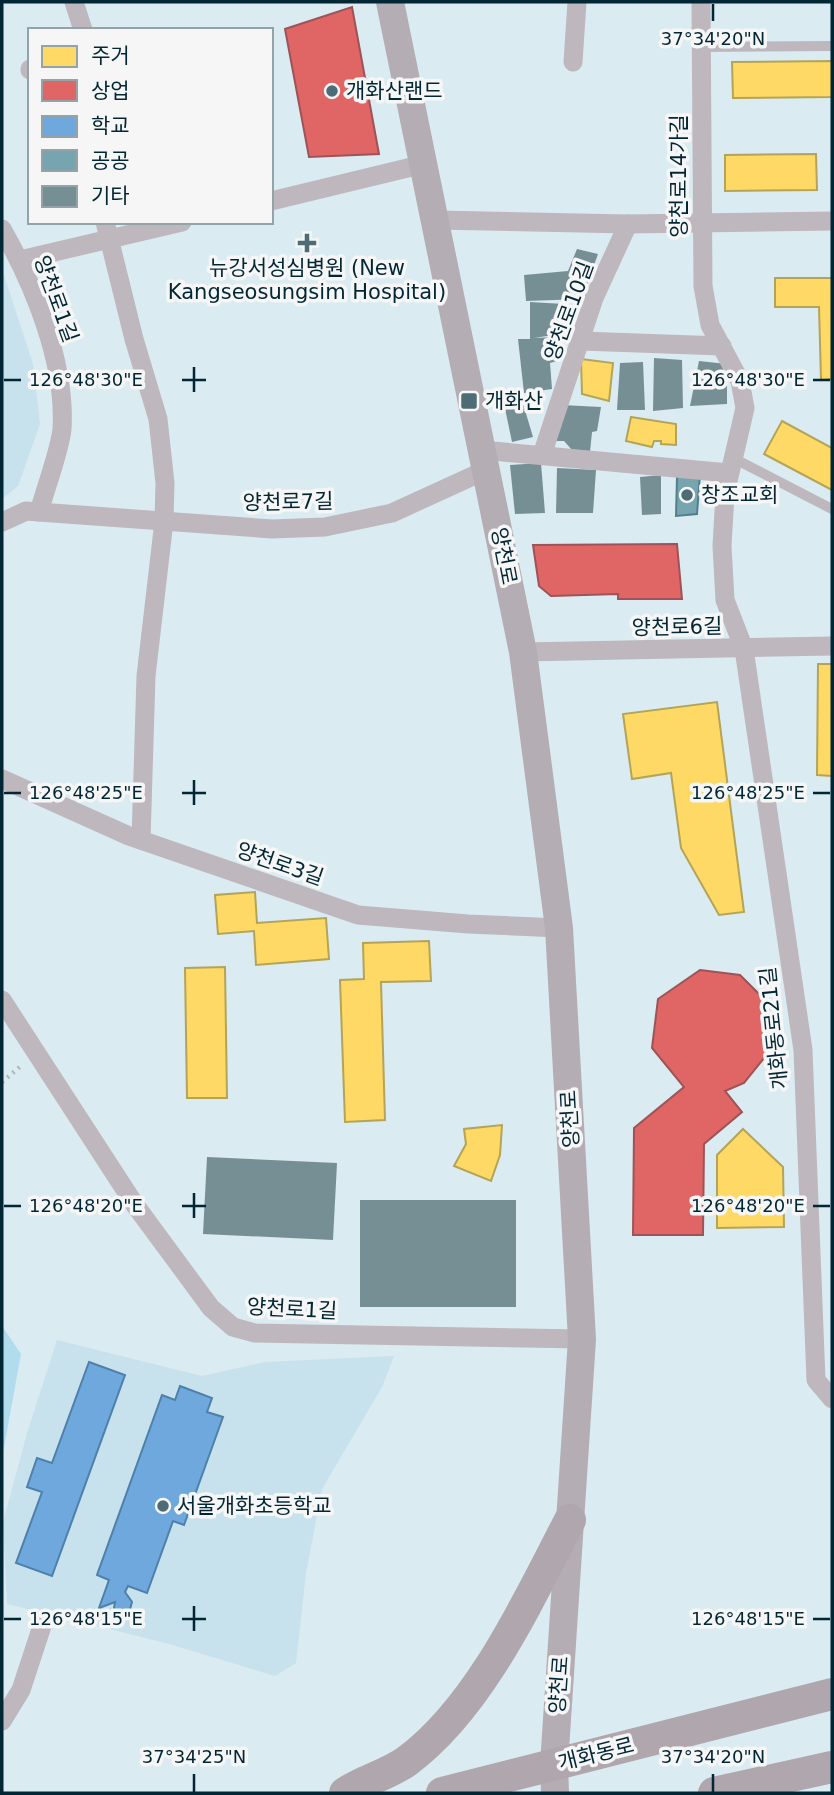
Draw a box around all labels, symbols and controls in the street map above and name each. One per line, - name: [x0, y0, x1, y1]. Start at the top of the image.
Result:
- legend: [28, 28, 273, 224]
- text: 37°34'20"N: [661, 28, 765, 49]
- text: 주거: [91, 44, 130, 68]
- text: 상업: [91, 79, 130, 103]
- place label: 개화산랜드: [346, 79, 443, 103]
- marker: 개화산랜드: [324, 83, 340, 99]
- text: 학교: [91, 114, 130, 138]
- street label: 양천로14가길: [667, 114, 691, 238]
- text: 공공: [91, 149, 130, 173]
- text: 기타: [91, 184, 130, 208]
- marker: 뉴강서성심병원 (New Kangseosungsim Hospital): [297, 233, 317, 253]
- street label: 양천로1길: [29, 252, 83, 346]
- place label: 뉴강서성심병원 (New Kangseosungsim Hospital): [168, 256, 446, 304]
- street label: 양천로10길: [540, 258, 598, 364]
- text: 126°48'30"E: [29, 369, 143, 390]
- text: 126°48'30"E: [691, 369, 805, 390]
- place label: 개화산: [485, 389, 543, 413]
- marker: 개화산: [459, 391, 479, 411]
- place label: 창조교회: [701, 483, 778, 507]
- marker: 창조교회: [679, 487, 695, 503]
- street label: 양천로7길: [242, 489, 334, 515]
- street label: 양천로: [487, 525, 521, 587]
- street label: 양천로6길: [631, 614, 723, 640]
- text: 126°48'25"E: [29, 782, 143, 803]
- text: 126°48'25"E: [691, 782, 805, 803]
- street label: 양천로3길: [233, 838, 327, 890]
- street label: 개화동로21길: [756, 965, 792, 1091]
- street label: 양천로: [556, 1089, 584, 1149]
- text: 126°48'20"E: [29, 1195, 143, 1216]
- text: 126°48'20"E: [691, 1195, 805, 1216]
- street label: 양천로1길: [246, 1295, 338, 1323]
- place label: 서울개화초등학교: [177, 1494, 332, 1518]
- marker: 서울개화초등학교: [155, 1498, 171, 1514]
- text: 126°48'15"E: [29, 1608, 143, 1629]
- text: 126°48'15"E: [691, 1608, 805, 1629]
- street label: 양천로: [545, 1655, 573, 1715]
- street label: 개화동로: [556, 1733, 636, 1775]
- text: 37°34'25"N: [142, 1746, 246, 1767]
- text: 37°34'20"N: [661, 1746, 765, 1767]

